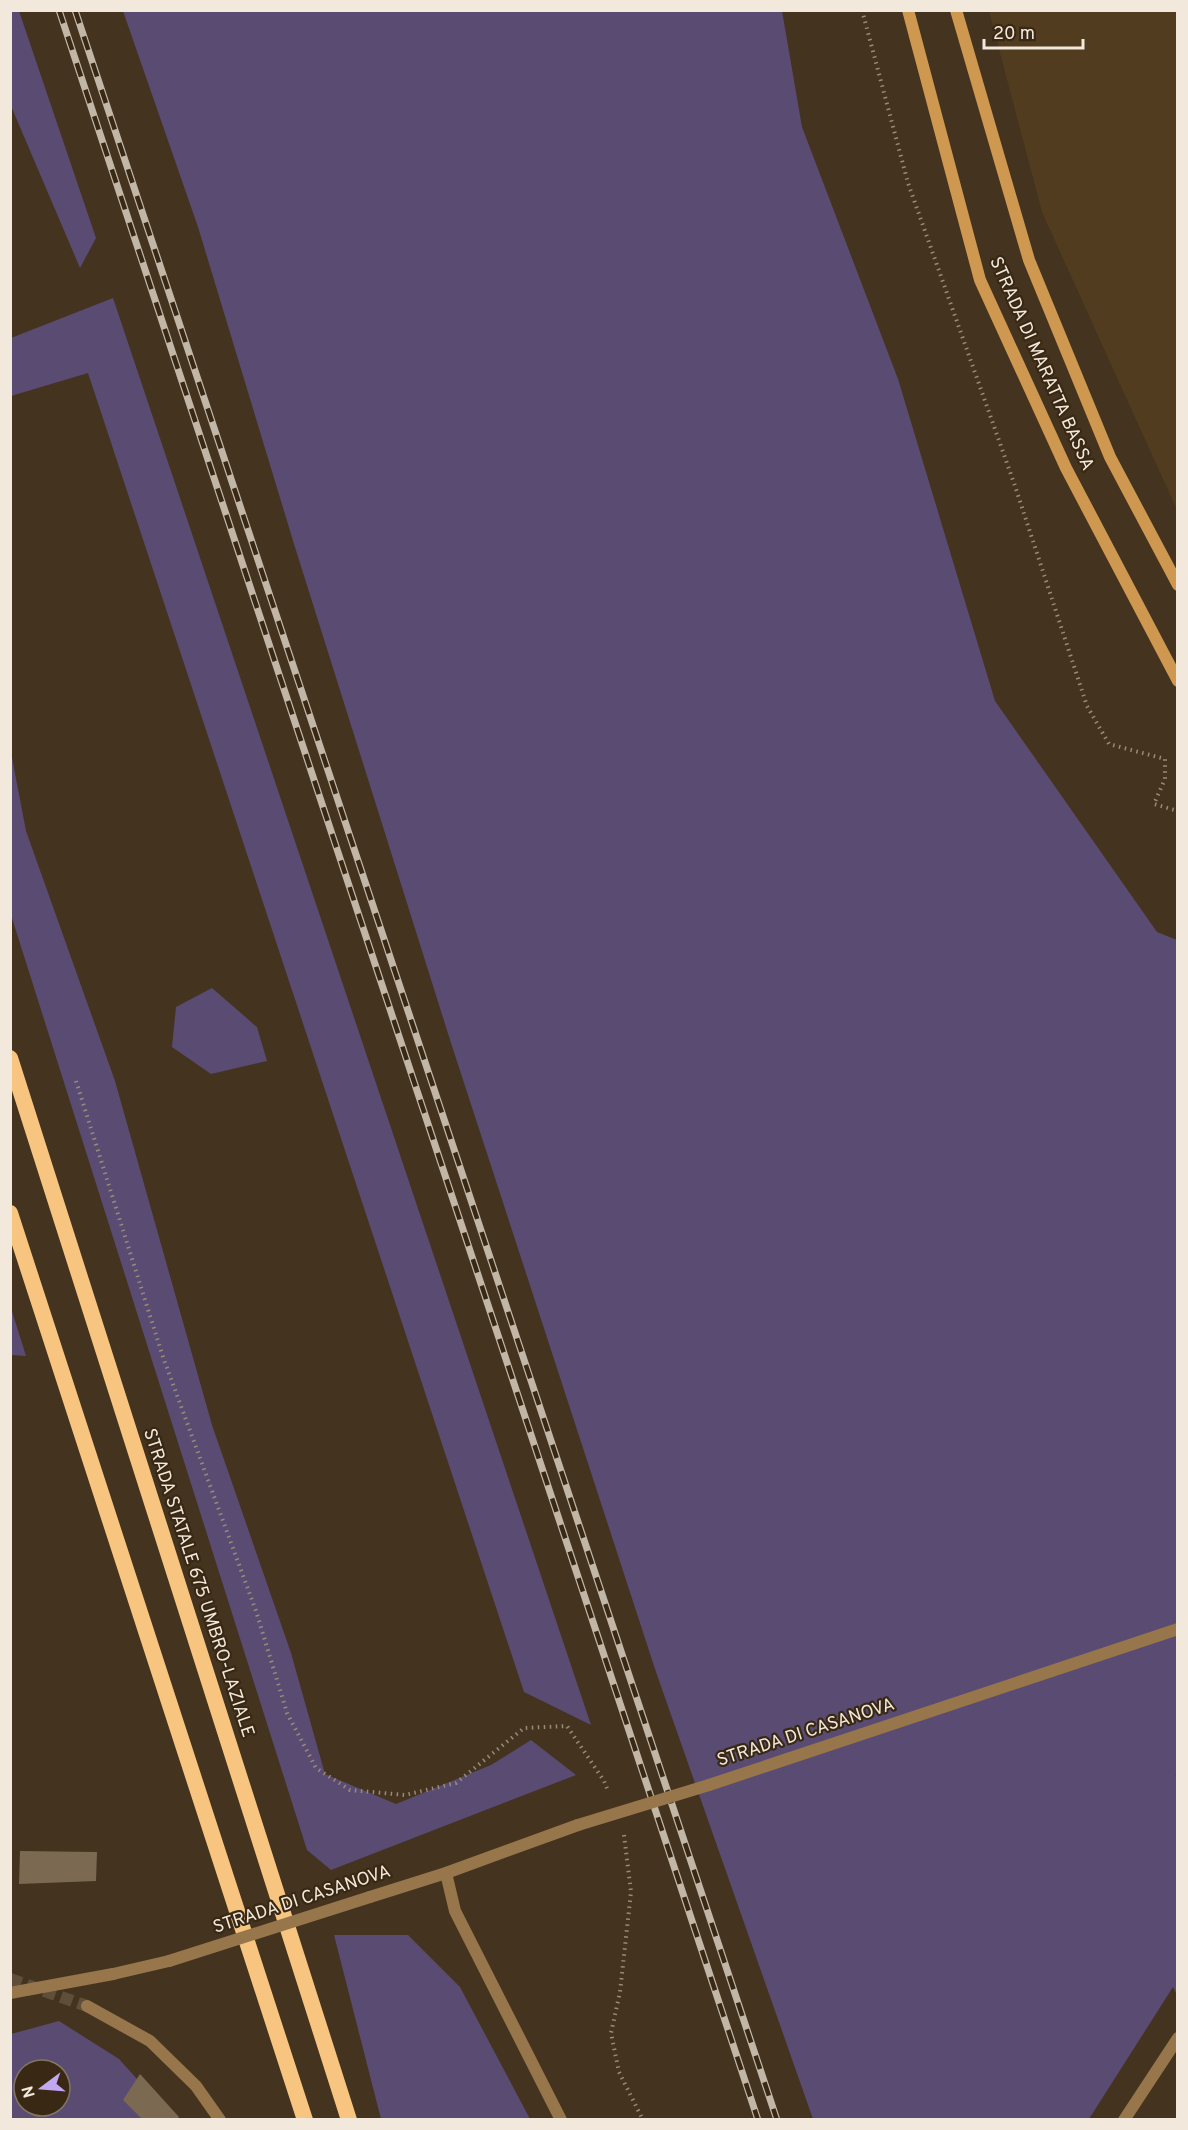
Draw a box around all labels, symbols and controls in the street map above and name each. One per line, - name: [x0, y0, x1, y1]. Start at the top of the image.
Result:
- scale bar: [984, 12, 1083, 50]
- text: 20 m: [993, 23, 1035, 46]
- street label: STRADA DI MARATTA BASSA: [983, 253, 1099, 475]
- street label: STRADA STATALE 675 UMBRO-LAZIALE: [137, 1426, 259, 1740]
- street label: STRADA DI CASANOVA: [714, 1693, 898, 1773]
- street label: STRADA DI CASANOVA: [210, 1860, 394, 1940]
- north arrow: [12, 2058, 72, 2118]
- text: N: [18, 2083, 41, 2100]

